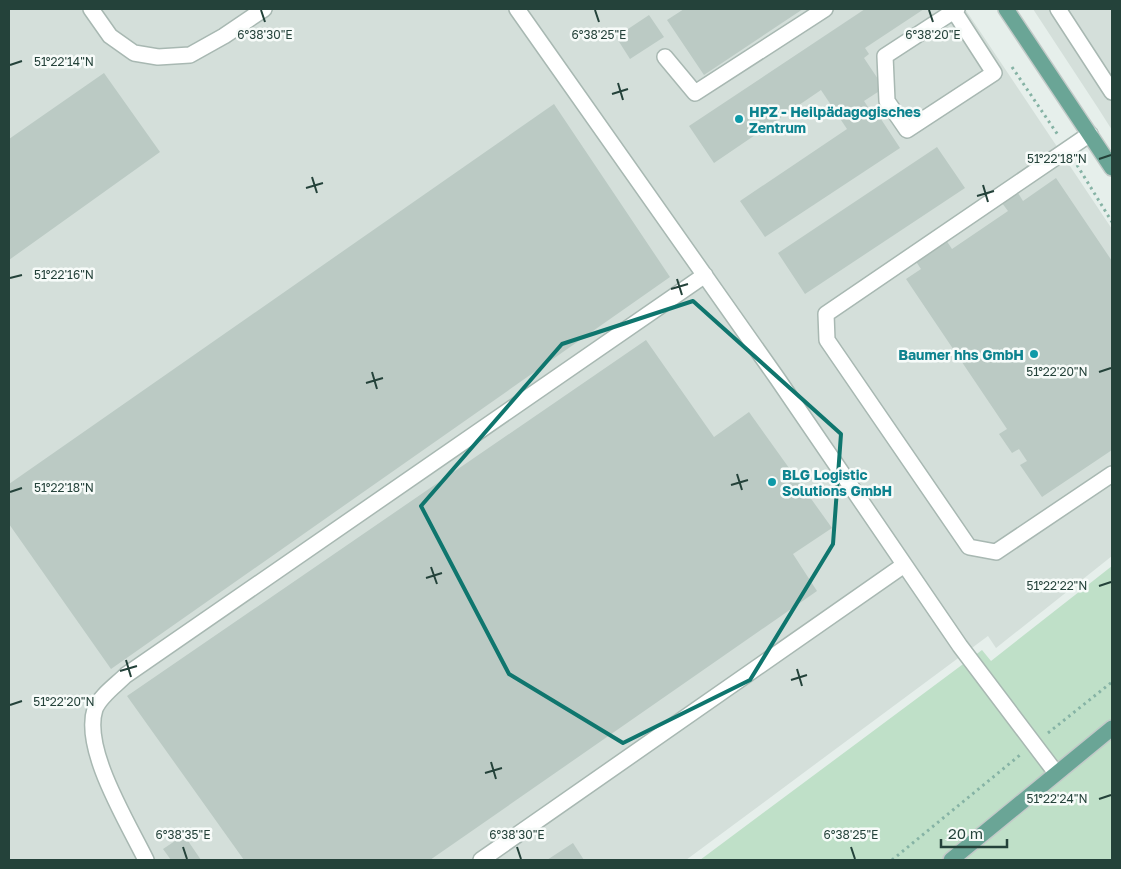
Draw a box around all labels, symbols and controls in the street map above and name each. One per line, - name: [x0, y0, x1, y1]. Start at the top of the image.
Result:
- text: 6°38'30"E: [237, 27, 293, 42]
- text: 6°38'25"E: [572, 27, 626, 42]
- text: 6°38'20"E: [905, 27, 961, 42]
- text: 51°22'14"N: [34, 54, 94, 69]
- place label: HPZ - Heilpädagogisches Zentrum: [749, 103, 921, 136]
- marker: HPZ - Heilpädagogisches Zentrum: [733, 113, 745, 125]
- text: 51°22'18"N: [1027, 151, 1087, 166]
- text: 51°22'16"N: [34, 267, 94, 282]
- place label: Baumer hhs GmbH: [898, 346, 1024, 363]
- marker: Baumer hhs GmbH: [1028, 348, 1040, 360]
- text: 51°22'20"N: [1026, 364, 1088, 379]
- place label: BLG Logistic Solutions GmbH: [782, 466, 892, 499]
- marker: BLG Logistic Solutions GmbH: [766, 476, 778, 488]
- text: 51°22'18"N: [34, 480, 94, 495]
- text: 51°22'22"N: [1027, 578, 1087, 593]
- text: 51°22'20"N: [33, 694, 95, 709]
- text: 51°22'24"N: [1026, 791, 1088, 806]
- scale bar: [941, 816, 1007, 848]
- text: 20 m: [948, 824, 983, 842]
- text: 6°38'35"E: [156, 827, 210, 842]
- text: 6°38'30"E: [489, 827, 545, 842]
- text: 6°38'25"E: [824, 827, 878, 842]

